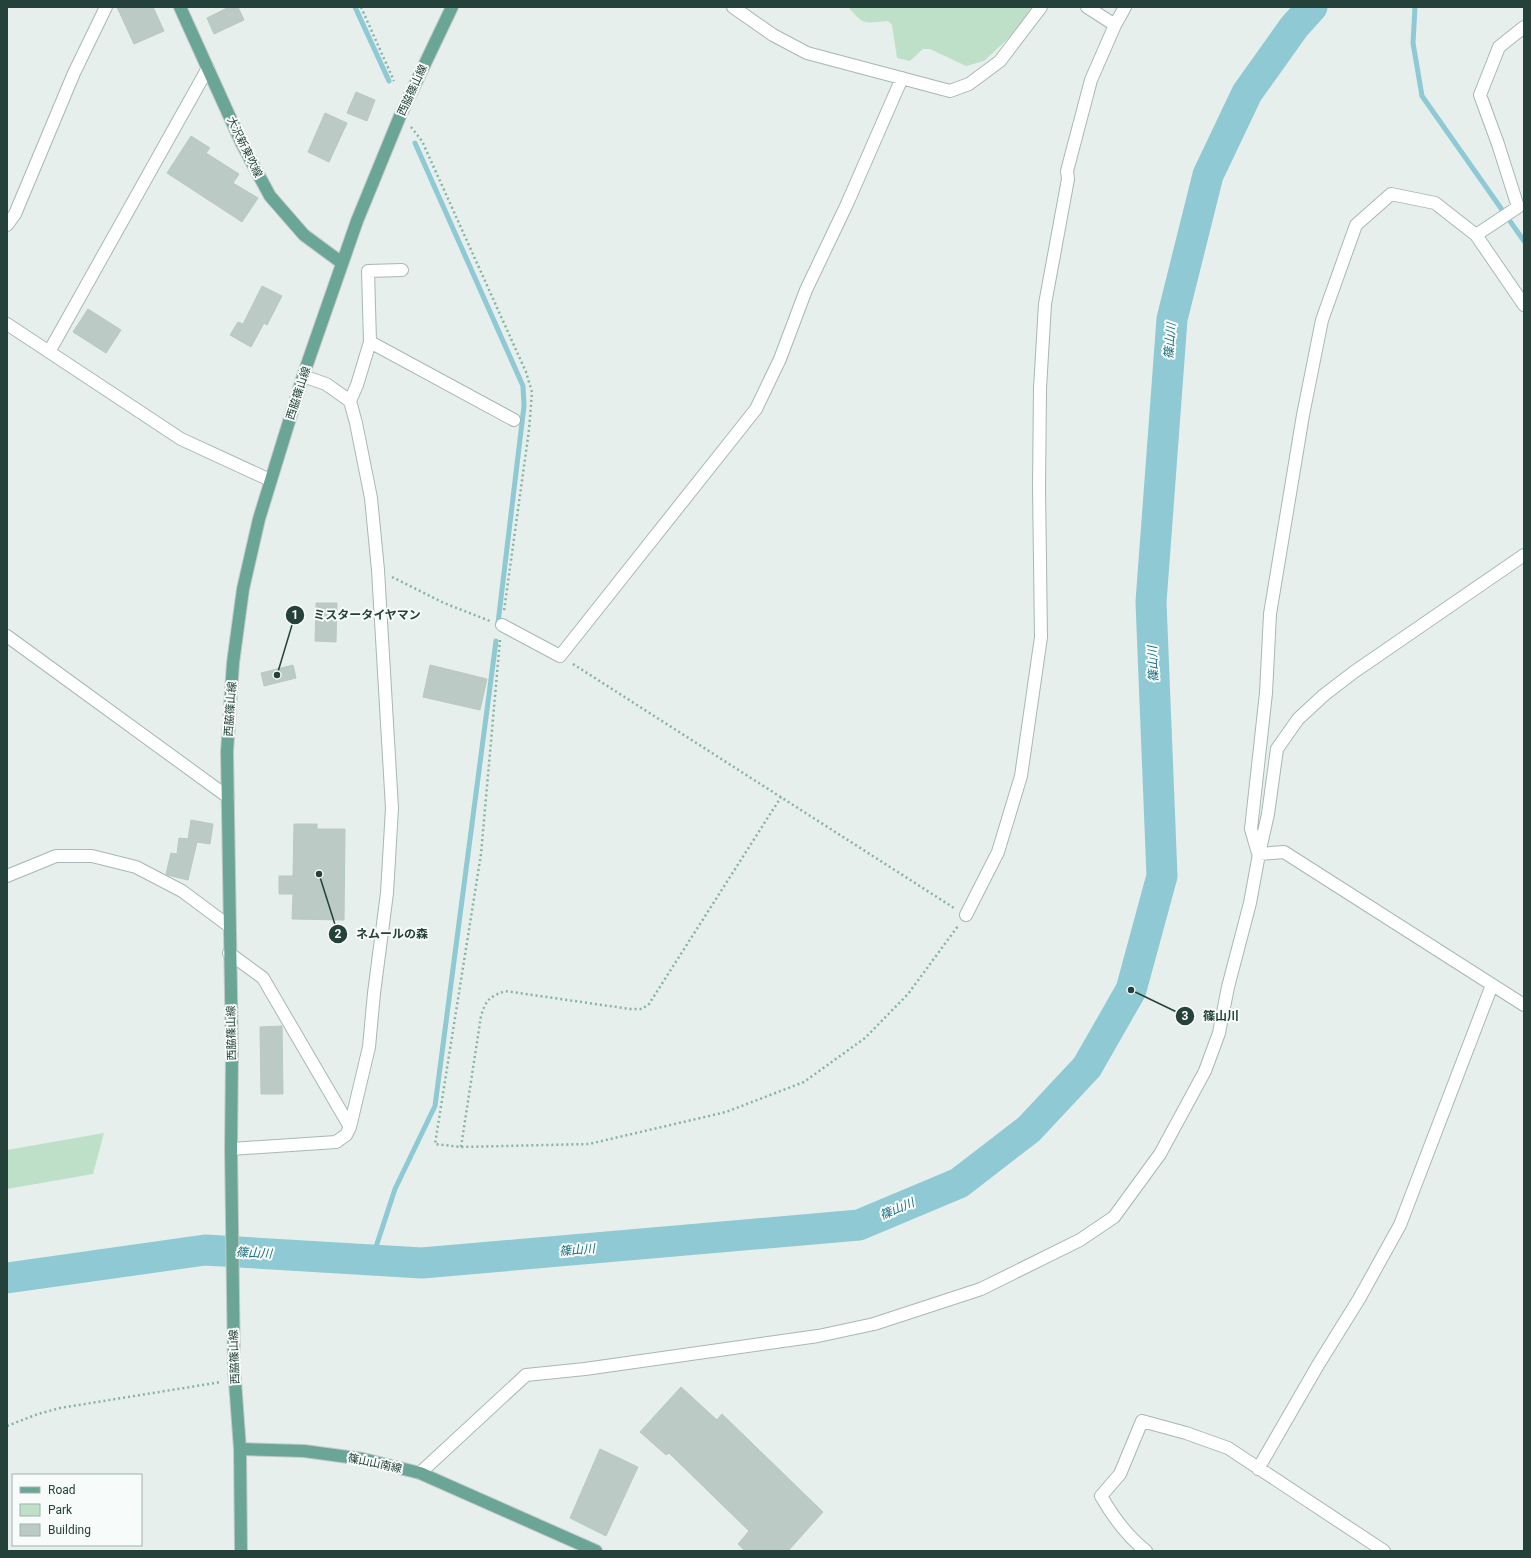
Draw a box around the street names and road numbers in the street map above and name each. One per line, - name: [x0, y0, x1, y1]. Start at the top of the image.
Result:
- street label: 西脇篠山線: [395, 63, 430, 118]
- street label: 大沢新東吹線: [224, 115, 265, 180]
- street label: 西脇篠山線: [284, 365, 313, 421]
- street label: 西脇篠山線: [222, 681, 239, 737]
- street label: 西脇篠山線: [225, 1005, 238, 1061]
- street label: 西脇篠山線: [227, 1329, 242, 1385]
- street label: 篠山山南線: [347, 1451, 403, 1476]

